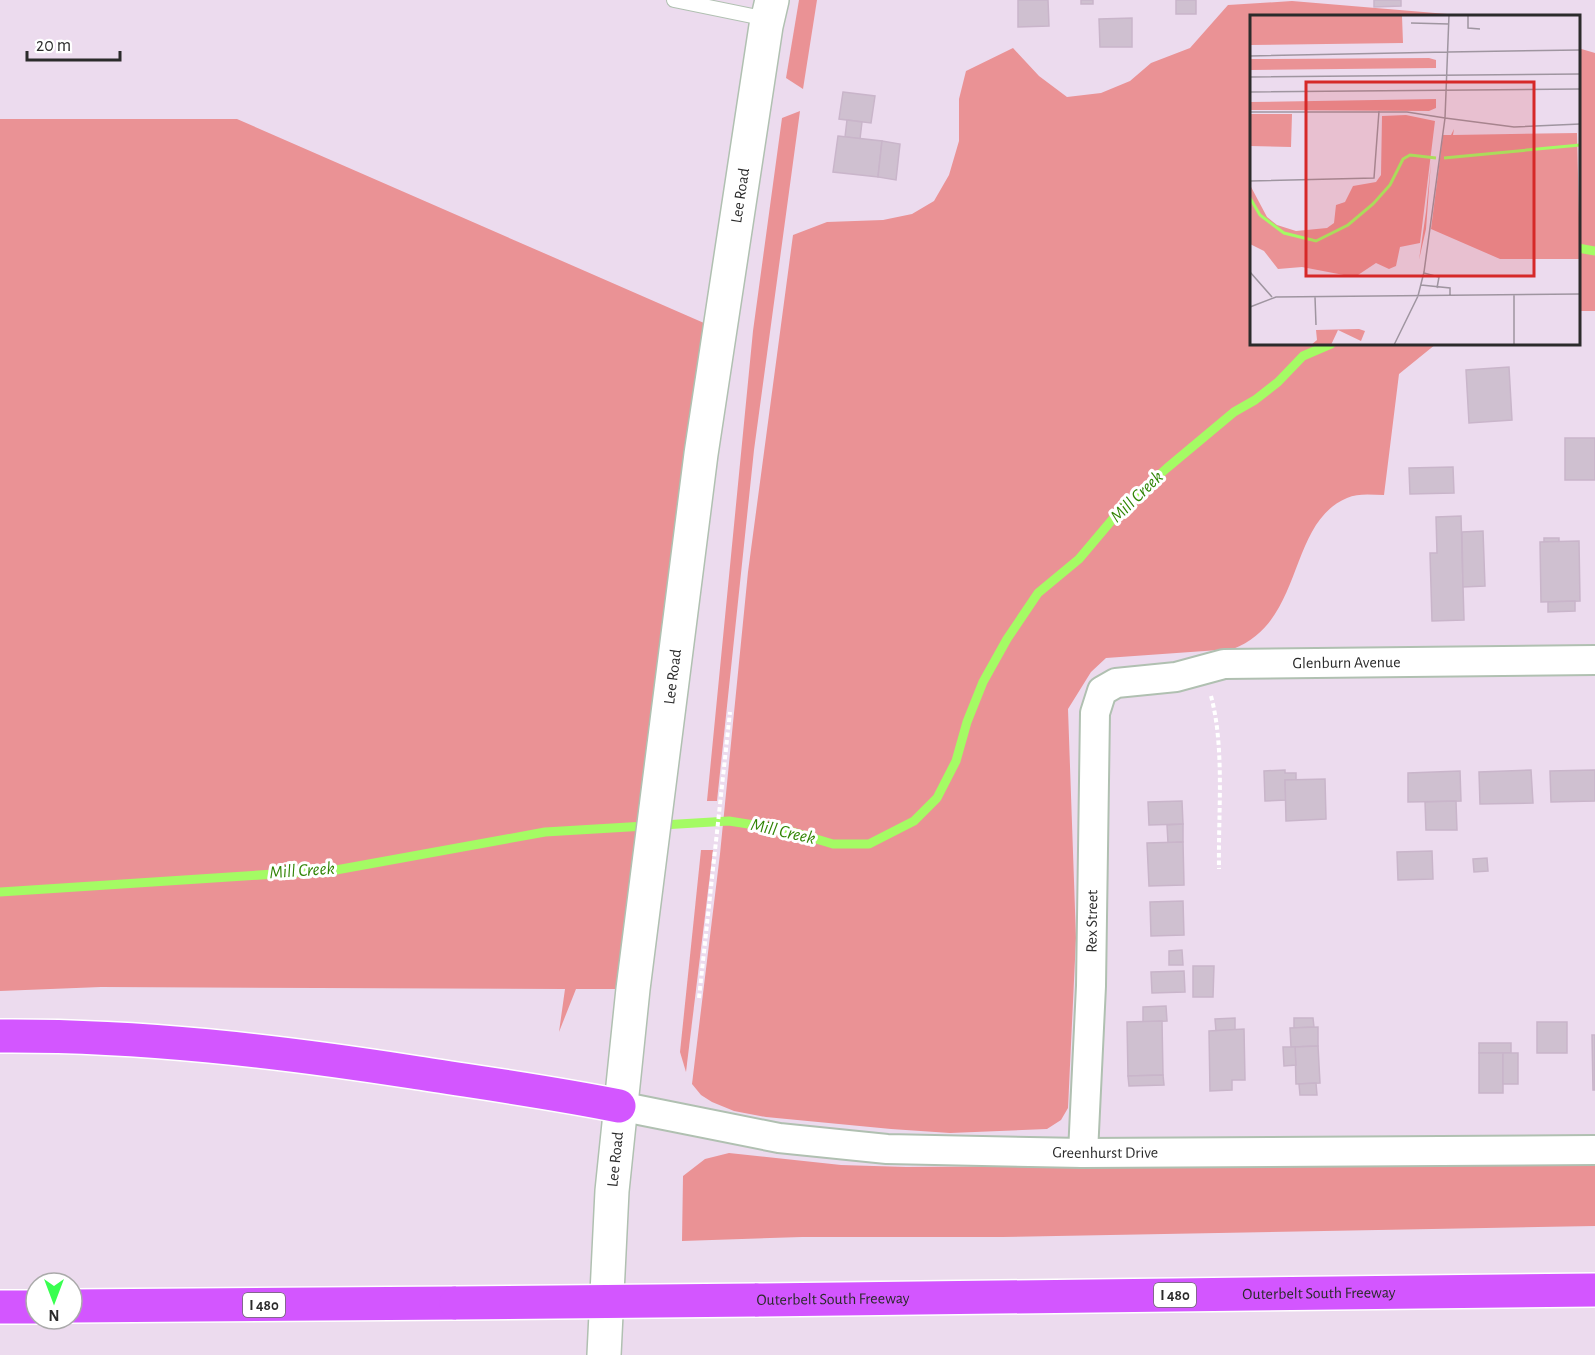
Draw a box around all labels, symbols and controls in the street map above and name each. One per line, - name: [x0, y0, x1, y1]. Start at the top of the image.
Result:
- inset map: [1250, 15, 1580, 345]
- scale bar: [27, 24, 120, 62]
- text: 20 m: [36, 37, 71, 55]
- street label: Lee Road: [728, 167, 752, 224]
- water label: Mill Creek: [1107, 468, 1167, 526]
- street label: Lee Road: [661, 648, 684, 705]
- street label: Glenburn Avenue: [1292, 654, 1401, 671]
- water label: Mill Creek: [749, 816, 817, 848]
- water label: Mill Creek: [269, 860, 335, 882]
- street label: Rex Street: [1083, 890, 1100, 953]
- street label: Lee Road: [604, 1131, 626, 1188]
- street label: Greenhurst Drive: [1052, 1144, 1158, 1161]
- north arrow: [24, 1271, 84, 1331]
- road number: I 480: [1154, 1283, 1196, 1307]
- street label: Outerbelt South Freeway: [1242, 1284, 1396, 1302]
- street label: Outerbelt South Freeway: [756, 1290, 910, 1308]
- road number: I 480: [243, 1293, 285, 1317]
- text: N: [48, 1307, 60, 1323]

